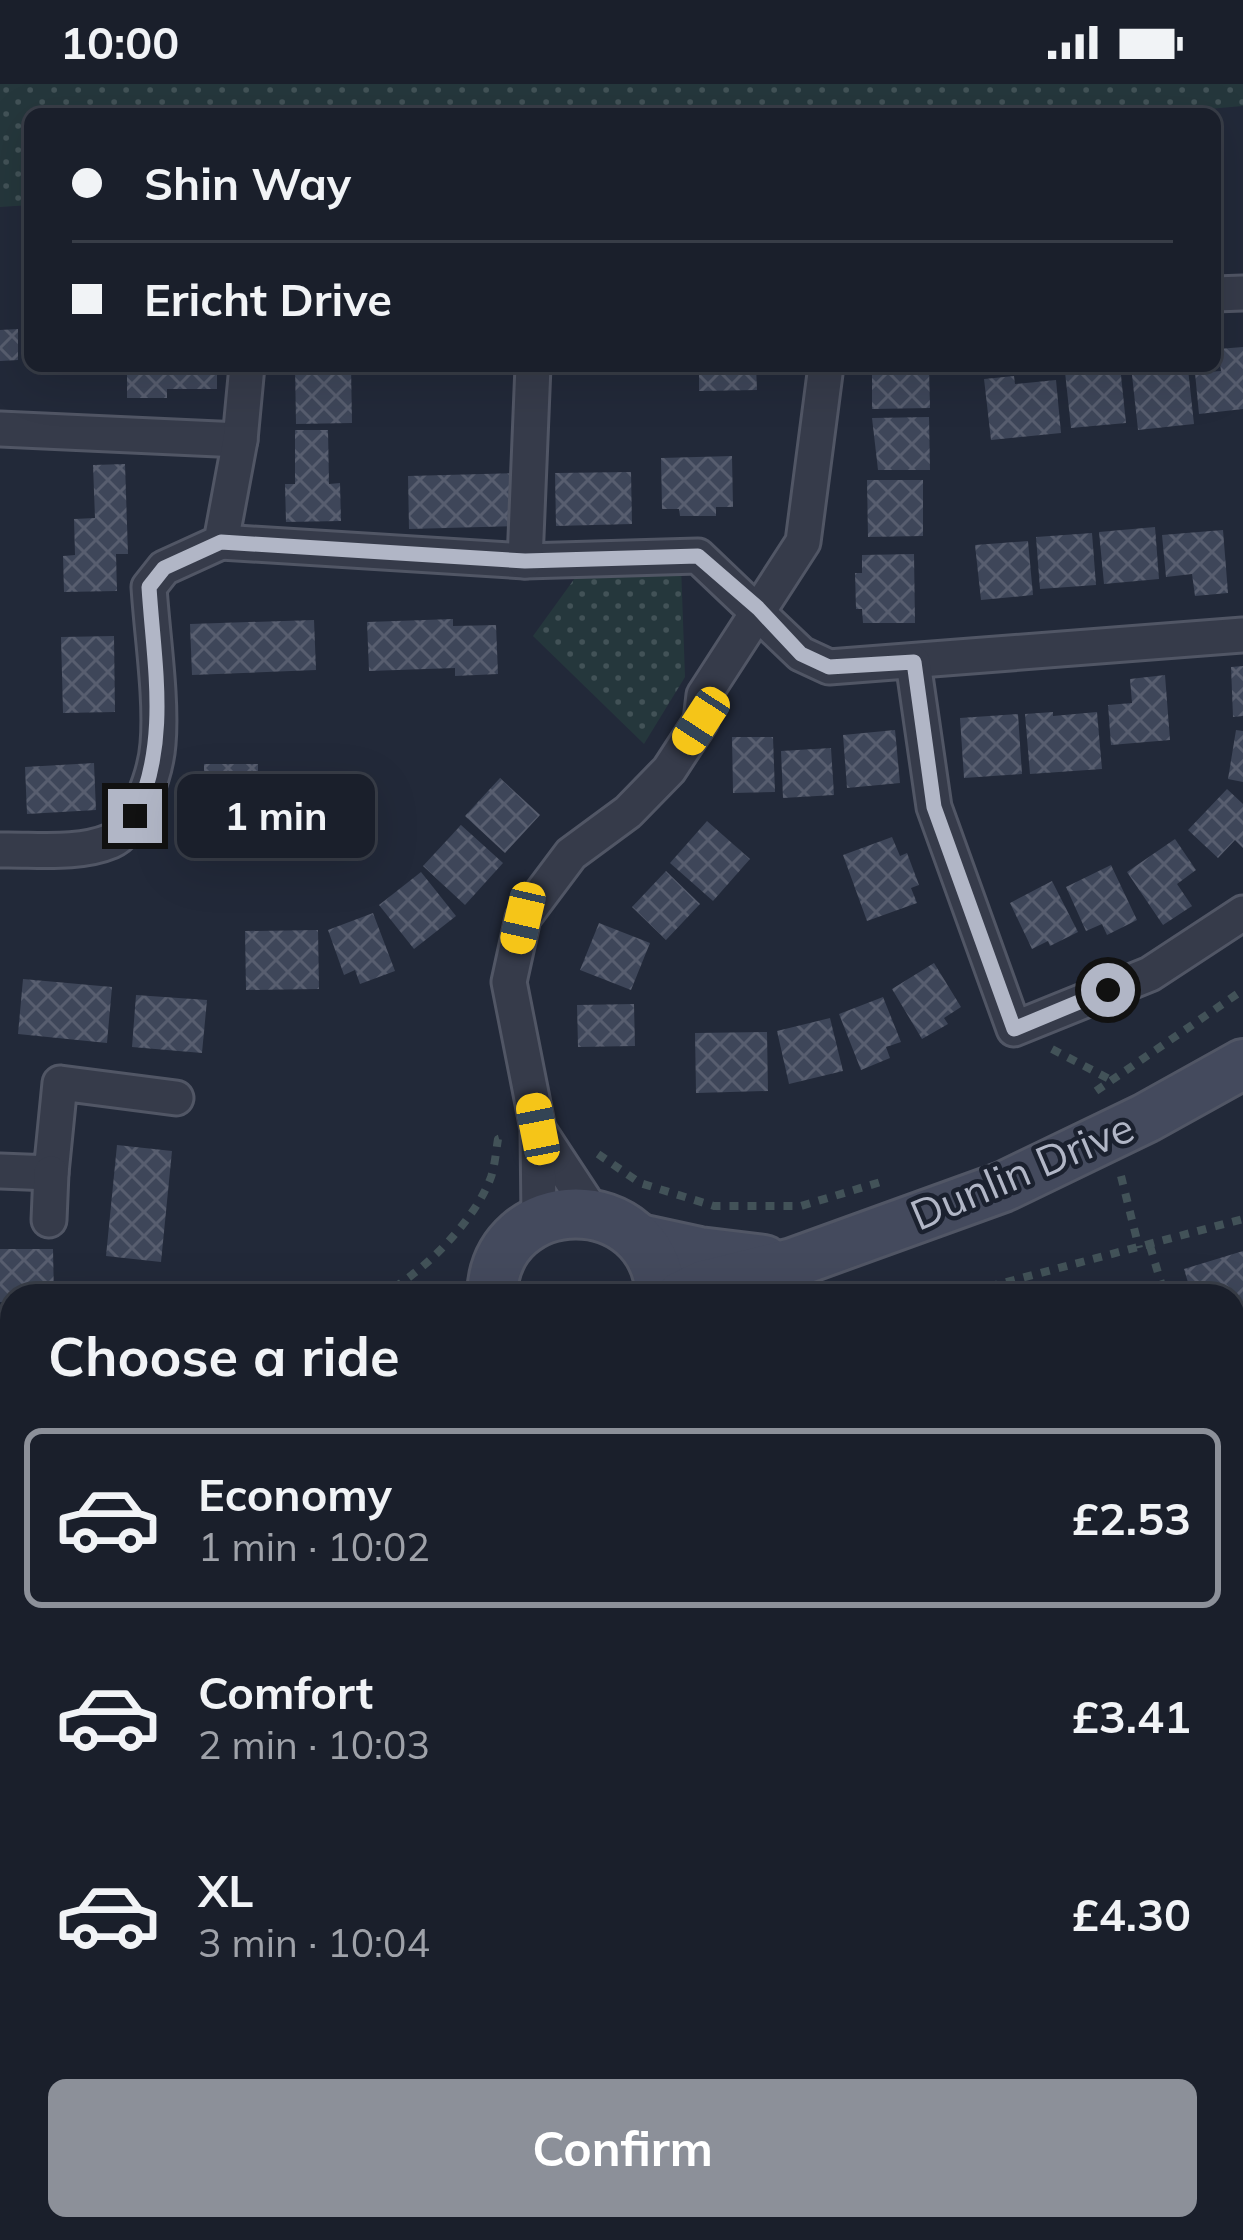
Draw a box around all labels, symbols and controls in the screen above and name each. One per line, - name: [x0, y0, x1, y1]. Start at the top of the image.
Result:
- text: 10:00: [60, 14, 179, 70]
- text: Shin Way: [144, 155, 351, 211]
- text: Ericht Drive: [144, 271, 392, 327]
- car: [666, 681, 736, 761]
- callout: 1 min: [177, 774, 375, 858]
- route end: [108, 789, 162, 843]
- text: 1 min: [225, 791, 327, 840]
- car: [497, 879, 549, 957]
- route start: [1081, 963, 1135, 1017]
- car: [513, 1090, 563, 1168]
- street label: Dunlin Drive: [902, 1100, 1141, 1241]
- text: Choose a ride: [48, 1322, 400, 1390]
- icon: car: [54, 1464, 162, 1572]
- text: Economy: [198, 1466, 392, 1522]
- text: £2.53: [1072, 1490, 1191, 1546]
- text: 1 min · 10:02: [198, 1522, 430, 1571]
- icon: car: [54, 1662, 162, 1770]
- text: Comfort: [198, 1664, 373, 1720]
- text: £3.41: [1072, 1688, 1191, 1744]
- text: 2 min · 10:03: [198, 1720, 430, 1769]
- icon: car: [54, 1860, 162, 1968]
- text: XL: [198, 1862, 253, 1918]
- text: £4.30: [1072, 1886, 1191, 1942]
- text: 3 min · 10:04: [198, 1918, 430, 1967]
- button: Confirm: [48, 2079, 1197, 2217]

